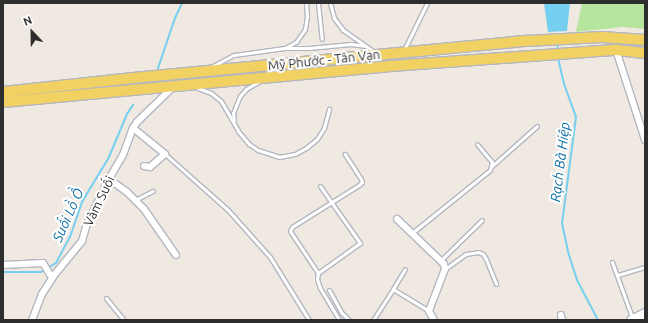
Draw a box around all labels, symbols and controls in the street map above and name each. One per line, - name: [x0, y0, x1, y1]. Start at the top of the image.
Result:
- north arrow: [12, 12, 52, 52]
- text: N: [21, 14, 34, 28]
- street label: Mỹ Phước - Tân Vạn: [267, 46, 381, 74]
- water label: Rạch Bà Hiệp: [547, 121, 573, 203]
- street label: Vàm Suối: [80, 173, 118, 229]
- water label: Suối Lồ Ồ: [49, 186, 87, 244]

